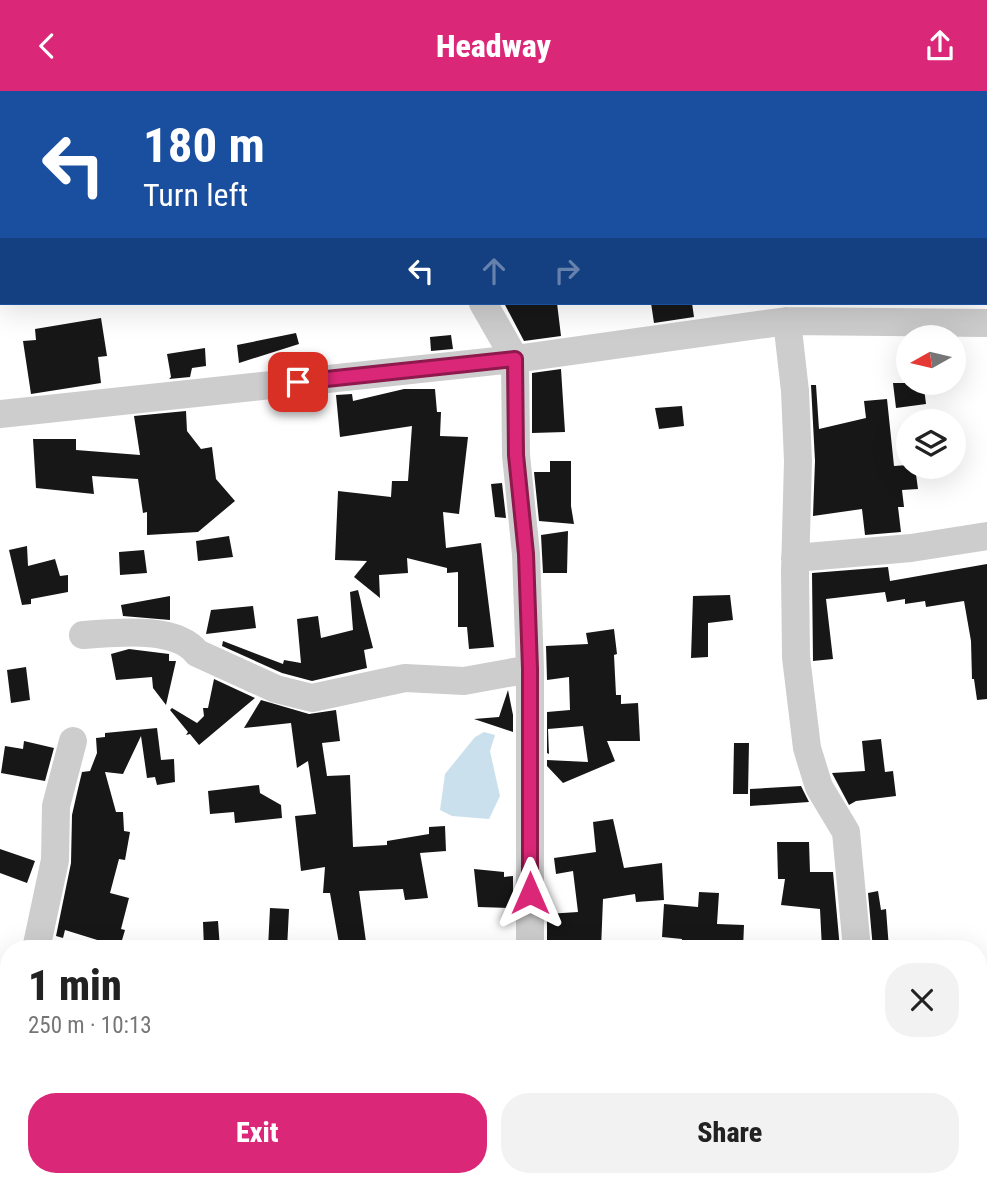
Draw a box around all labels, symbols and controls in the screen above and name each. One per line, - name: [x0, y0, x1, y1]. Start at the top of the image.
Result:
- icon: back: [28, 27, 66, 65]
- text: Headway: [436, 27, 551, 65]
- icon: share: [921, 27, 959, 65]
- text: 180 m: [143, 117, 265, 174]
- icon: left: [28, 119, 119, 210]
- text: Turn left: [143, 176, 248, 214]
- icon: left: [402, 252, 440, 290]
- icon: ahead: [475, 252, 513, 290]
- icon: right: [548, 252, 586, 290]
- north arrow: [896, 325, 966, 395]
- map controls: [896, 325, 966, 479]
- pin: [268, 352, 328, 412]
- icon: arrive: [279, 363, 317, 401]
- button: layers: [896, 409, 966, 479]
- position arrow: [493, 856, 567, 930]
- text: 1 min: [28, 961, 122, 1010]
- button: close: [885, 963, 959, 1037]
- text: 250 m · 10:13: [28, 1012, 152, 1039]
- button: Exit: [28, 1093, 487, 1173]
- button: Share: [501, 1093, 959, 1173]

